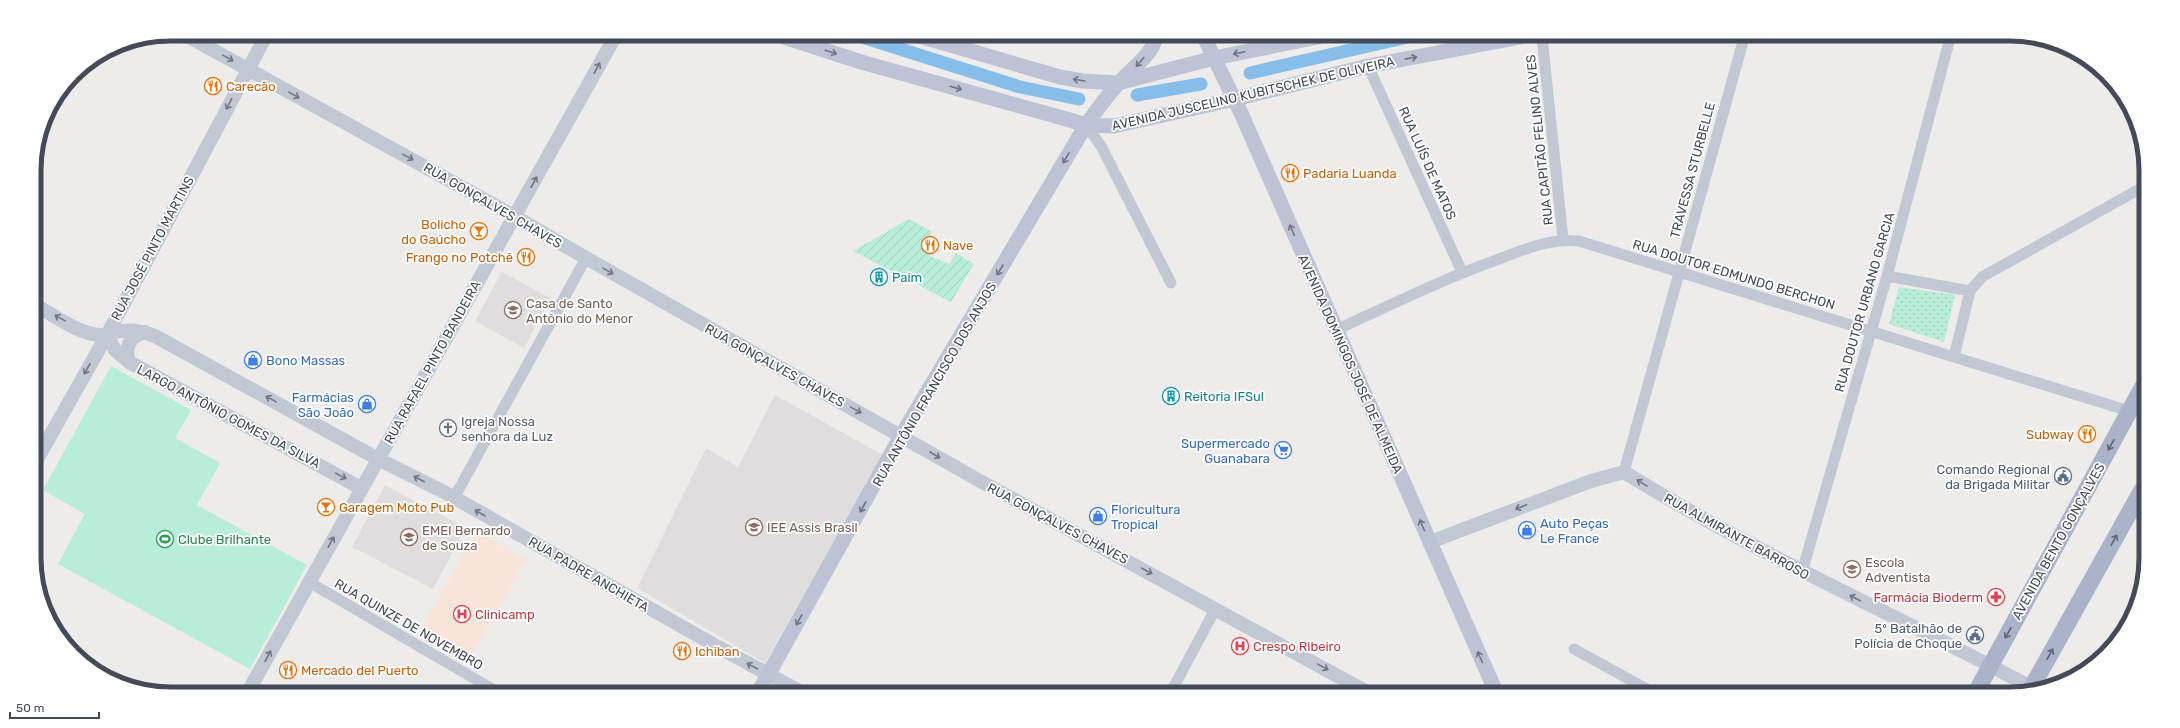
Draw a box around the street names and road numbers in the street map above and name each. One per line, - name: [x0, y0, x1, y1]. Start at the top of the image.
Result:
- street label: AVENIDA JUSCELINO KUBITSCHEK DE OLIVEIRA: [1110, 54, 1396, 133]
- street label: RUA CAPITÃO FELINO ALVES: [1523, 54, 1556, 226]
- street label: TRAVESSA STURBELLE: [1667, 100, 1718, 240]
- street label: RUA LUÍS DE MATOS: [1396, 104, 1459, 222]
- street label: RUA GONÇALVES CHAVES: [421, 160, 565, 251]
- street label: RUA JOSÉ PINTO MARTINS: [108, 174, 197, 323]
- street label: RUA DOUTOR URBANO GARCIA: [1832, 210, 1897, 394]
- street label: RUA DOUTOR EDMUNDO BERCHON: [1631, 236, 1837, 312]
- street label: AVENIDA DOMINGOS JOSÉ DE ALMEIDA: [1295, 252, 1406, 476]
- street label: RUA RAFAEL PINTO BANDEIRA: [381, 278, 484, 446]
- street label: RUA ANTÔNIO FRANCISCO DOS ANJOS: [870, 279, 999, 489]
- street label: RUA GONÇALVES CHAVES: [702, 321, 847, 410]
- street label: LARGO ANTÔNIO GOMES DA SILVA: [135, 362, 323, 471]
- street label: AVENIDA BENTO GONÇALVES: [2009, 460, 2108, 622]
- street label: RUA GONÇALVES CHAVES: [985, 480, 1131, 567]
- street label: RUA ALMIRANTE BARROSO: [1662, 490, 1812, 583]
- street label: RUA PADRE ANCHIETA: [526, 534, 652, 615]
- street label: RUA QUINZE DE NOVEMBRO: [332, 576, 486, 673]

